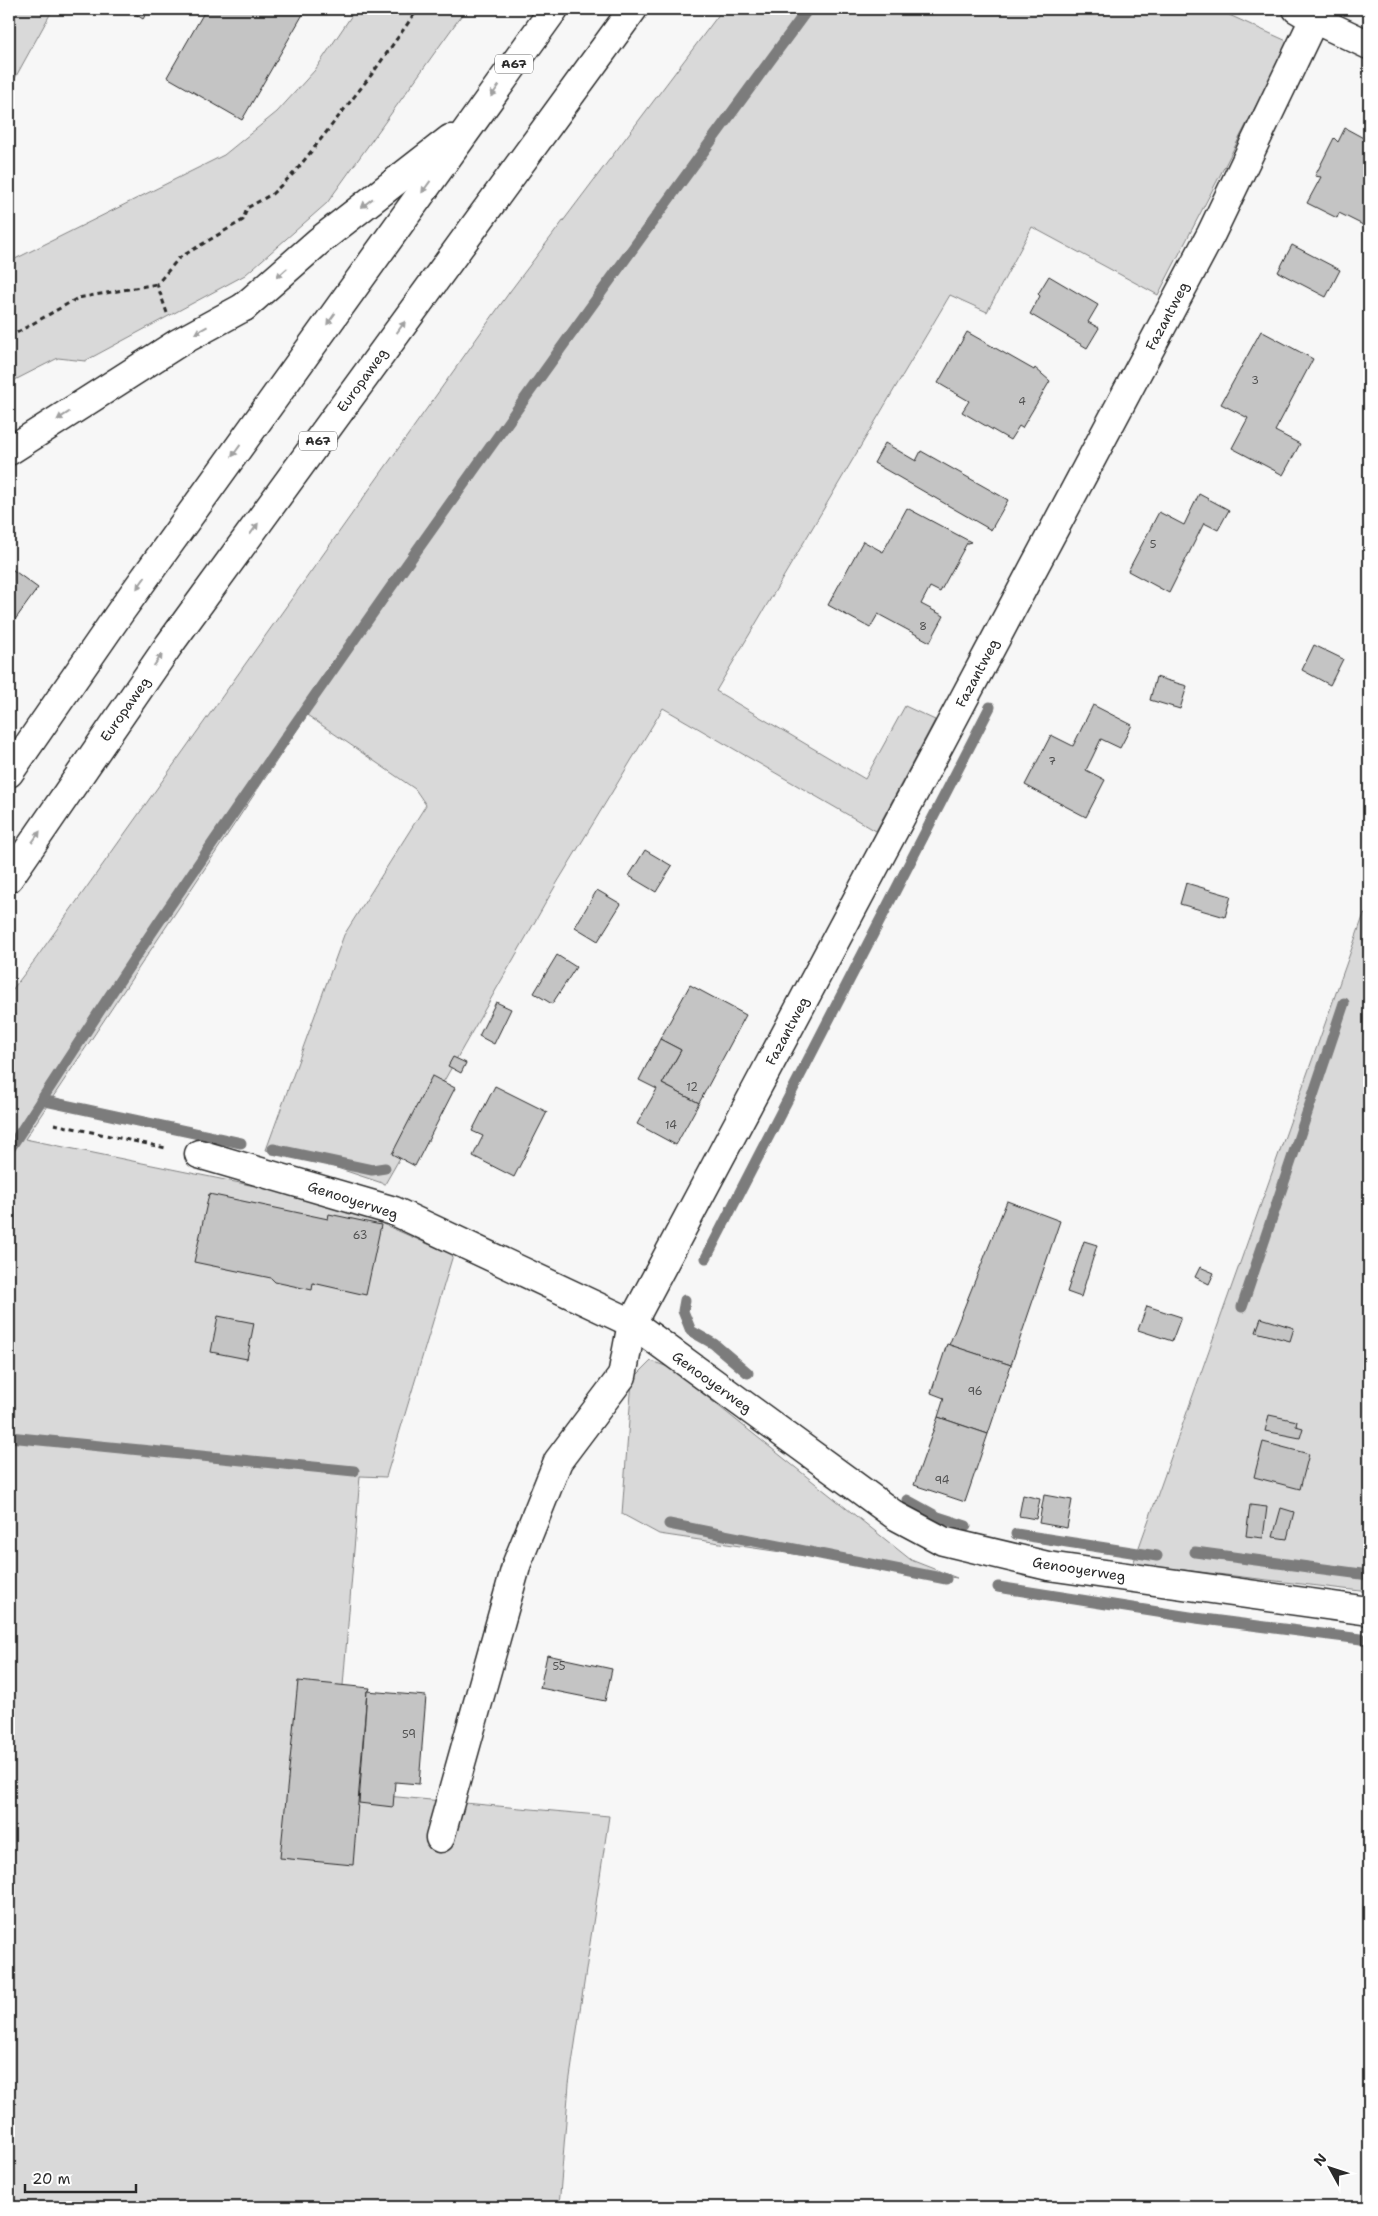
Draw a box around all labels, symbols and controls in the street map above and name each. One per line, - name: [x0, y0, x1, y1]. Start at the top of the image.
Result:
- road number: A67: [495, 54, 533, 74]
- one-way arrow: [490, 84, 500, 98]
- one-way arrow: [420, 180, 431, 193]
- one-way arrow: [361, 198, 374, 209]
- one-way arrow: [277, 267, 289, 279]
- street label: Fazantweg: [1141, 279, 1193, 353]
- one-way arrow: [326, 312, 336, 326]
- one-way arrow: [396, 320, 406, 334]
- one-way arrow: [194, 326, 208, 334]
- street label: Europaweg: [333, 344, 391, 416]
- house number: 3: [1251, 373, 1259, 388]
- house number: 4: [1018, 394, 1026, 409]
- one-way arrow: [57, 412, 70, 421]
- road number: A67: [299, 432, 337, 451]
- one-way arrow: [231, 444, 241, 458]
- one-way arrow: [249, 522, 259, 536]
- house number: 5: [1150, 537, 1157, 552]
- one-way arrow: [136, 576, 146, 590]
- house number: 8: [919, 619, 927, 634]
- street label: Fazantweg: [951, 636, 1003, 710]
- one-way arrow: [153, 654, 163, 667]
- street label: Europaweg: [96, 673, 154, 745]
- house number: 7: [1048, 754, 1056, 769]
- one-way arrow: [31, 831, 41, 844]
- street label: Fazantweg: [761, 994, 813, 1068]
- house number: 12: [686, 1080, 698, 1095]
- house number: 14: [665, 1118, 677, 1133]
- street label: Genooyerweg: [305, 1177, 401, 1223]
- house number: 63: [353, 1228, 367, 1243]
- street label: Genooyerweg: [669, 1347, 755, 1417]
- house number: 96: [967, 1384, 983, 1399]
- house number: 94: [935, 1473, 950, 1488]
- street label: Genooyerweg: [1031, 1553, 1127, 1585]
- house number: 55: [552, 1659, 566, 1674]
- house number: 59: [402, 1727, 416, 1742]
- north arrow: [1306, 2144, 1356, 2194]
- text: N: [1310, 2150, 1331, 2170]
- scale bar: [25, 2161, 136, 2193]
- text: 20 m: [32, 2169, 71, 2189]

